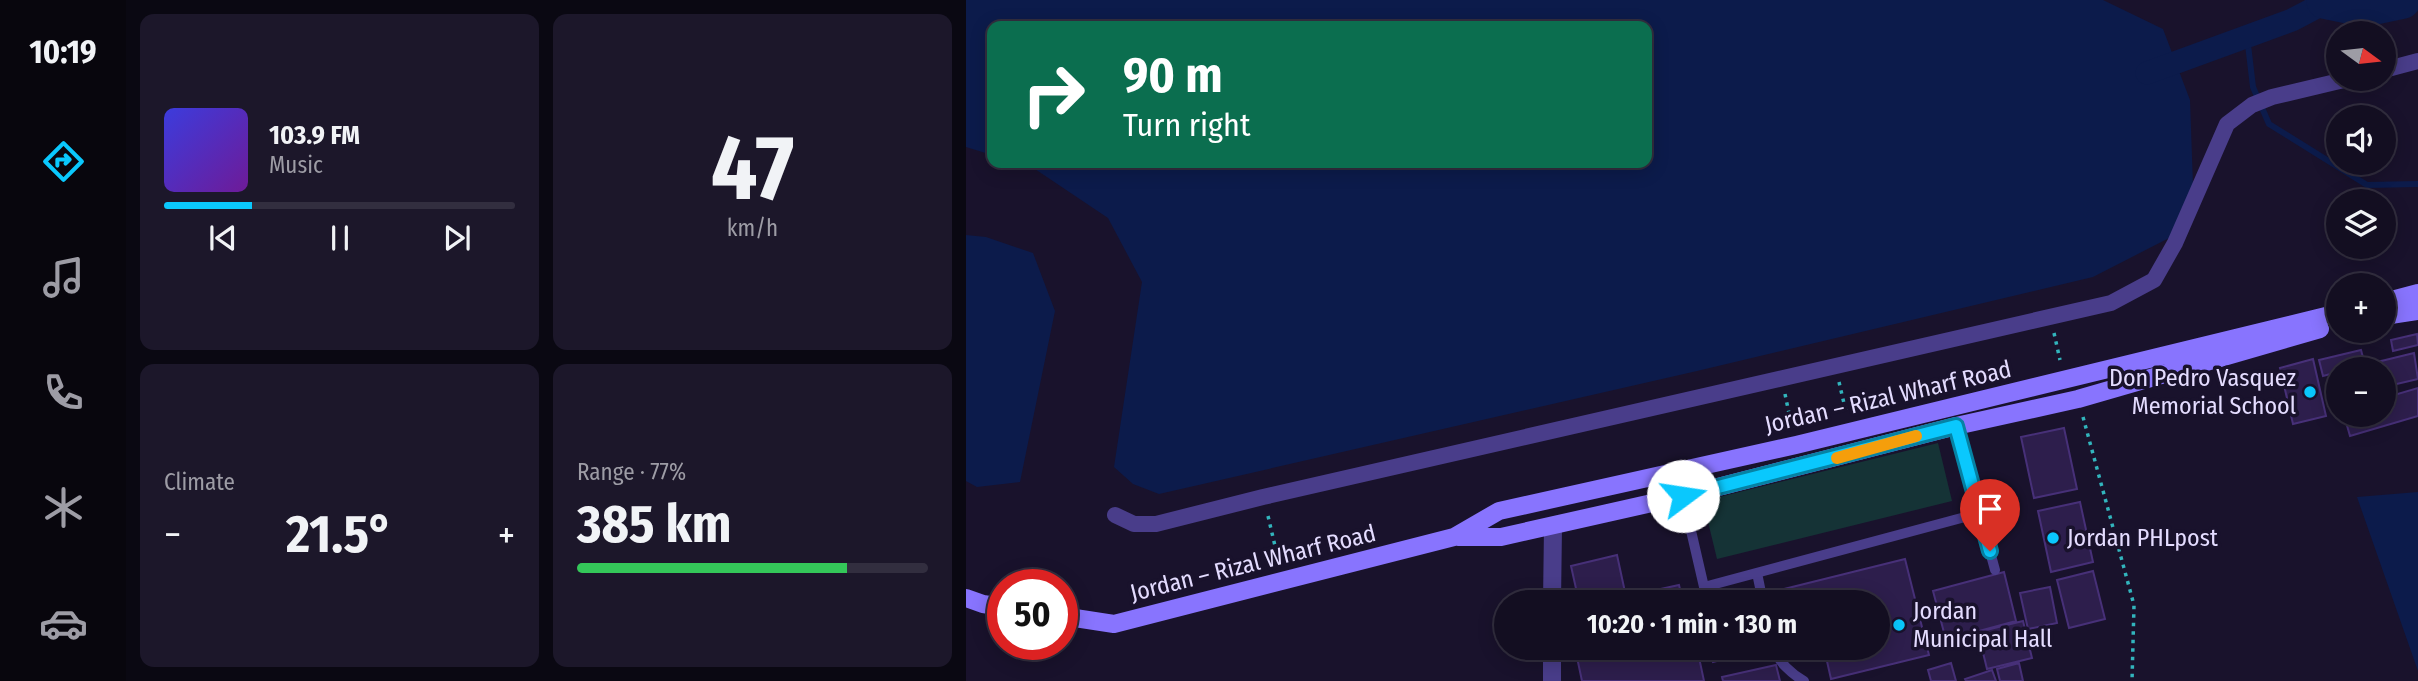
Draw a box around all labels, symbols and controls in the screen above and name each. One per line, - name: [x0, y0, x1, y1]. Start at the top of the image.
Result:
- north arrow: [2326, 21, 2396, 91]
- map controls: [2326, 21, 2396, 427]
- text: 10:19: [29, 33, 97, 71]
- text: 90 m: [1123, 46, 1223, 105]
- icon: right: [1008, 49, 1099, 140]
- button: sound: [2326, 105, 2396, 175]
- text: Turn right: [1123, 106, 1250, 144]
- text: 47: [711, 114, 794, 223]
- text: 103.9 FM: [269, 120, 360, 151]
- icon: directions: [39, 137, 88, 186]
- text: Music: [269, 151, 323, 179]
- button: layers: [2326, 189, 2396, 259]
- text: km/h: [727, 214, 778, 242]
- icon: previous: [204, 219, 242, 257]
- icon: pause: [321, 219, 359, 257]
- icon: next: [438, 219, 476, 257]
- icon: music: [39, 253, 88, 302]
- button: +: [2326, 273, 2396, 343]
- street label: Jordan – Rizal Wharf Road: [1762, 355, 2014, 439]
- button: −: [2326, 357, 2396, 427]
- place label: Don Pedro Vasquez Memorial School: [2109, 364, 2296, 420]
- icon: phone: [39, 368, 88, 417]
- marker: Don Pedro Vasquez Memorial School: [2302, 384, 2318, 400]
- text: Range · 77%: [577, 458, 686, 486]
- position arrow: [1646, 459, 1720, 533]
- text: Climate: [164, 468, 235, 496]
- pin: [1960, 479, 2020, 551]
- icon: climate: [39, 483, 88, 532]
- icon: arrive: [1971, 490, 2009, 528]
- text: 385 km: [577, 493, 732, 556]
- text: 21.5°: [286, 503, 393, 566]
- text: −: [164, 512, 181, 558]
- text: +: [498, 512, 515, 558]
- street label: Jordan – Rizal Wharf Road: [1127, 519, 1379, 607]
- place label: Jordan PHLpost: [2067, 524, 2218, 552]
- marker: Jordan PHLpost: [2045, 530, 2061, 546]
- speed limit sign: 50: [987, 569, 1078, 660]
- place label: Jordan Municipal Hall: [1913, 597, 2052, 653]
- icon: car: [39, 599, 88, 648]
- text: 10:20 · 1 min · 130 m: [1587, 609, 1797, 640]
- marker: Jordan Municipal Hall: [1891, 617, 1907, 633]

